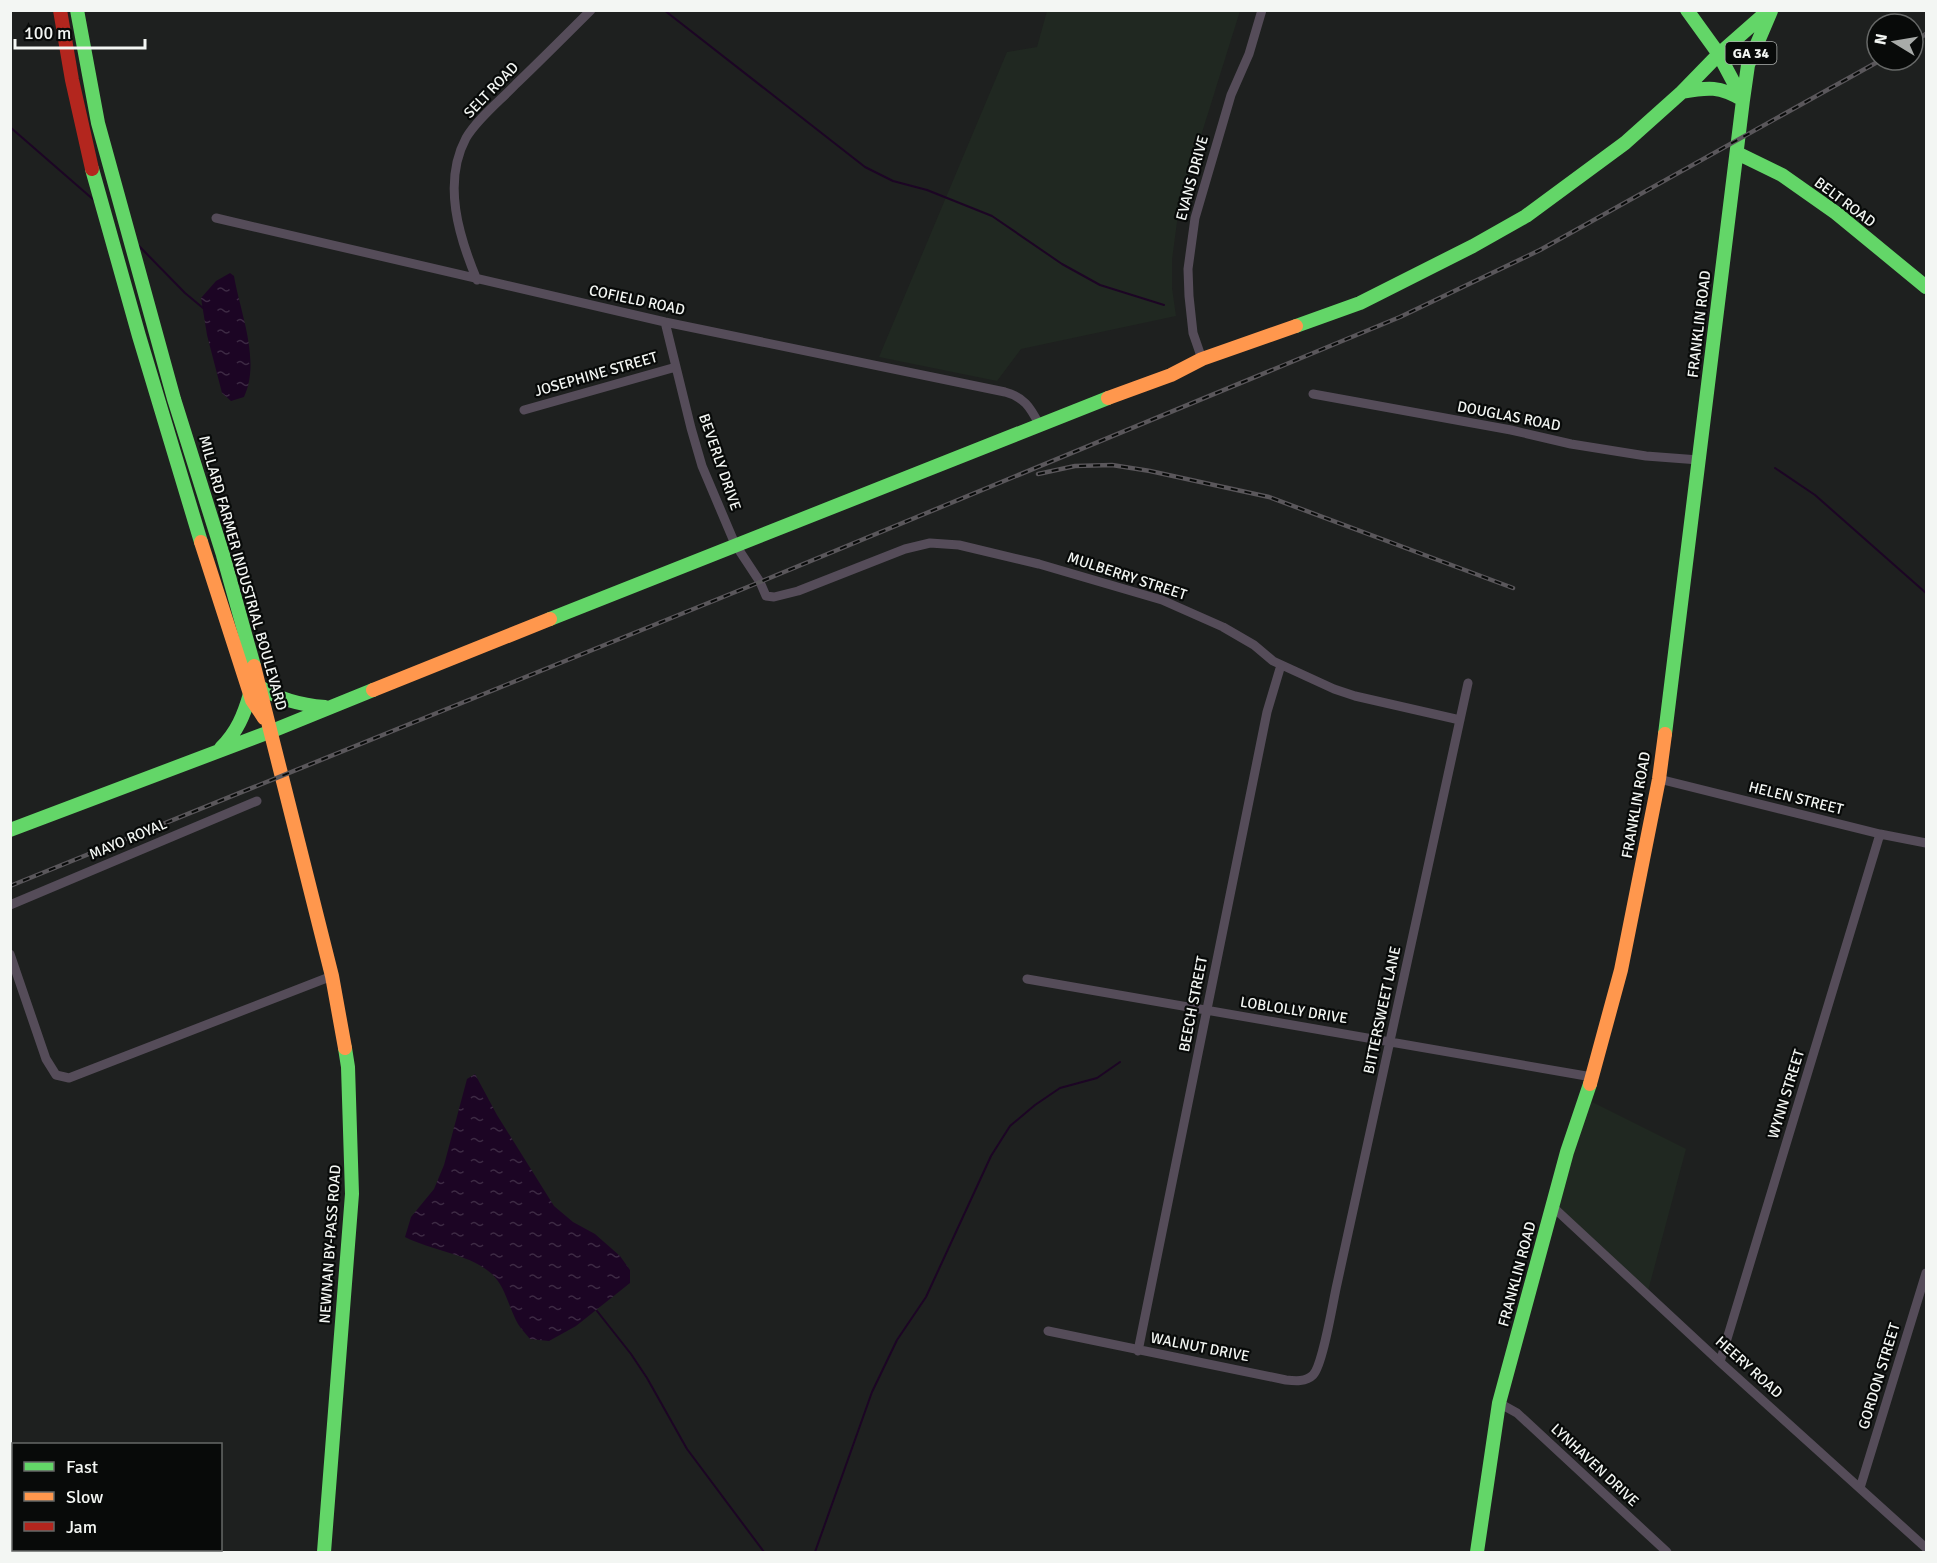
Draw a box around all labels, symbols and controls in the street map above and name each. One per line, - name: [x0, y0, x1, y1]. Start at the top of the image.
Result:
- scale bar: [15, 12, 146, 50]
- north arrow: [1865, 12, 1925, 72]
- text: 100 m: [24, 22, 71, 44]
- text: N: [1870, 32, 1892, 47]
- road number: GA 34: [1726, 42, 1776, 64]
- street label: SELT ROAD: [460, 58, 522, 122]
- street label: EVANS DRIVE: [1172, 133, 1212, 223]
- street label: BELT ROAD: [1811, 173, 1879, 231]
- street label: FRANKLIN ROAD: [1683, 269, 1715, 379]
- street label: COFIELD ROAD: [587, 281, 687, 319]
- street label: JOSEPHINE STREET: [532, 348, 660, 400]
- street label: DOUGLAS ROAD: [1456, 397, 1562, 435]
- street label: BEVERLY DRIVE: [695, 411, 745, 513]
- street label: MILLARD FARMER INDUSTRIAL BOULEVARD: [195, 433, 291, 713]
- street label: MULBERRY STREET: [1065, 548, 1190, 604]
- street label: FRANKLIN ROAD: [1618, 750, 1654, 860]
- street label: HELEN STREET: [1747, 778, 1846, 819]
- street label: MAYO ROYAL: [86, 814, 170, 863]
- street label: BITTERSWEET LANE: [1360, 944, 1404, 1076]
- street label: BEECH STREET: [1175, 954, 1211, 1053]
- street label: LOBLOLLY DRIVE: [1239, 993, 1349, 1027]
- street label: WYNN STREET: [1764, 1046, 1808, 1141]
- street label: NEWNAN BY-PASS ROAD: [315, 1164, 345, 1324]
- street label: FRANKLIN ROAD: [1494, 1219, 1540, 1329]
- street label: GORDON STREET: [1854, 1320, 1904, 1431]
- street label: WALNUT DRIVE: [1149, 1329, 1251, 1365]
- street label: HEERY ROAD: [1712, 1332, 1786, 1402]
- street label: LYNHAVEN DRIVE: [1547, 1420, 1643, 1510]
- legend: [12, 1443, 222, 1551]
- text: Fast: [66, 1456, 98, 1478]
- text: Slow: [66, 1486, 103, 1508]
- text: Jam: [66, 1516, 97, 1538]

